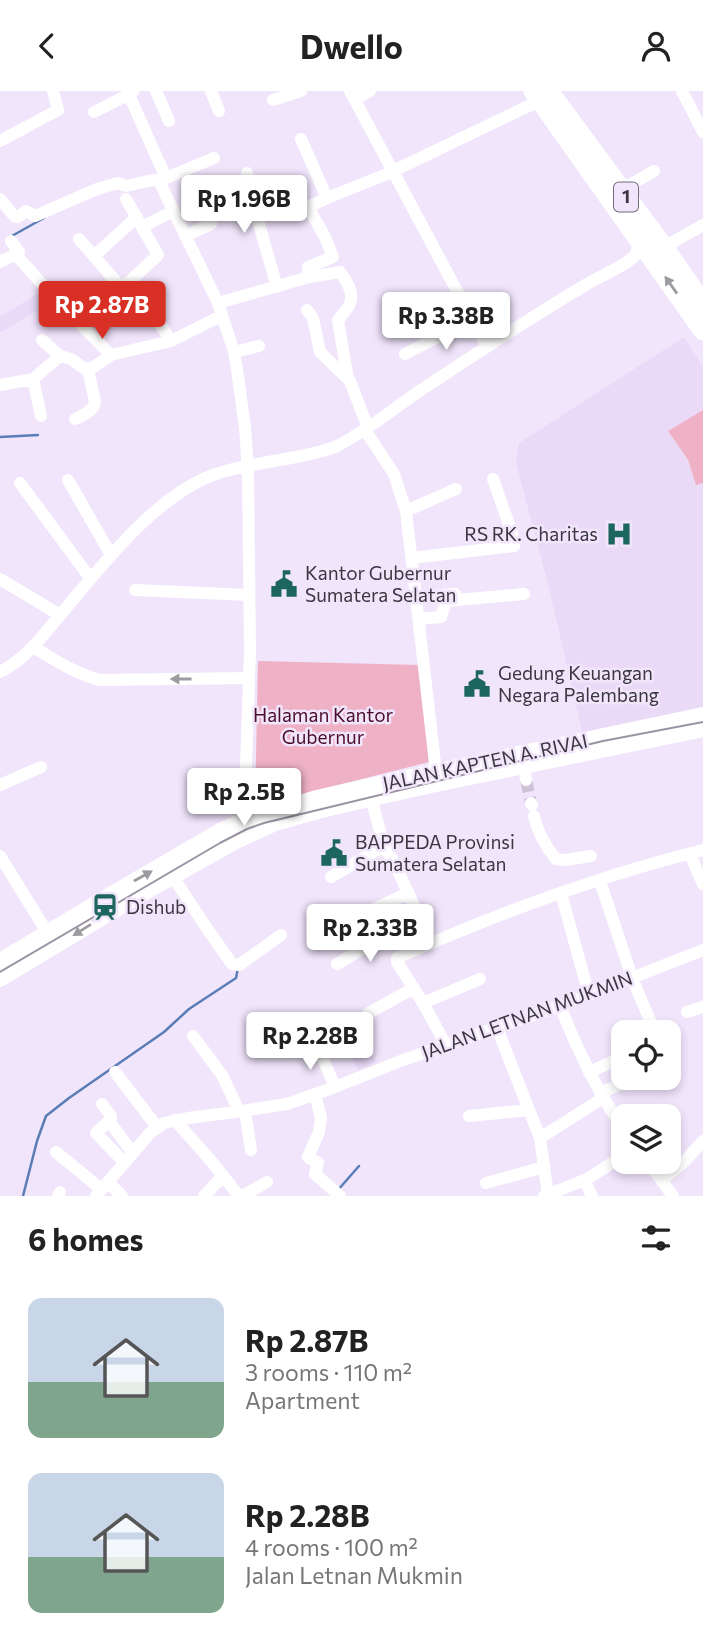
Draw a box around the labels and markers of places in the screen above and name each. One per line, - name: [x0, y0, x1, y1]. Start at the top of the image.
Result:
- pin: Rp 1.96B: [172, 176, 316, 235]
- pin: Rp 2.87B: [30, 281, 174, 341]
- pin: Rp 3.38B: [374, 293, 518, 352]
- hospital icon: RS RK. Charitas: [604, 519, 634, 549]
- place label: RS RK. Charitas: [464, 522, 598, 545]
- place label: Kantor Gubernur Sumatera Selatan: [305, 561, 456, 606]
- public building icon: Kantor Gubernur Sumatera Selatan: [269, 569, 299, 599]
- place label: Gedung Keuangan Negara Palembang: [498, 661, 659, 706]
- public building icon: Gedung Keuangan Negara Palembang: [462, 669, 492, 699]
- pin: Rp 2.5B: [179, 769, 309, 828]
- place label: BAPPEDA Provinsi Sumatera Selatan: [355, 830, 515, 875]
- public building icon: BAPPEDA Provinsi Sumatera Selatan: [319, 838, 349, 868]
- station icon: Dishub: [90, 892, 120, 922]
- place label: Dishub: [126, 895, 186, 918]
- pin: Rp 2.33B: [298, 905, 442, 964]
- pin: Rp 2.28B: [238, 1013, 382, 1072]

